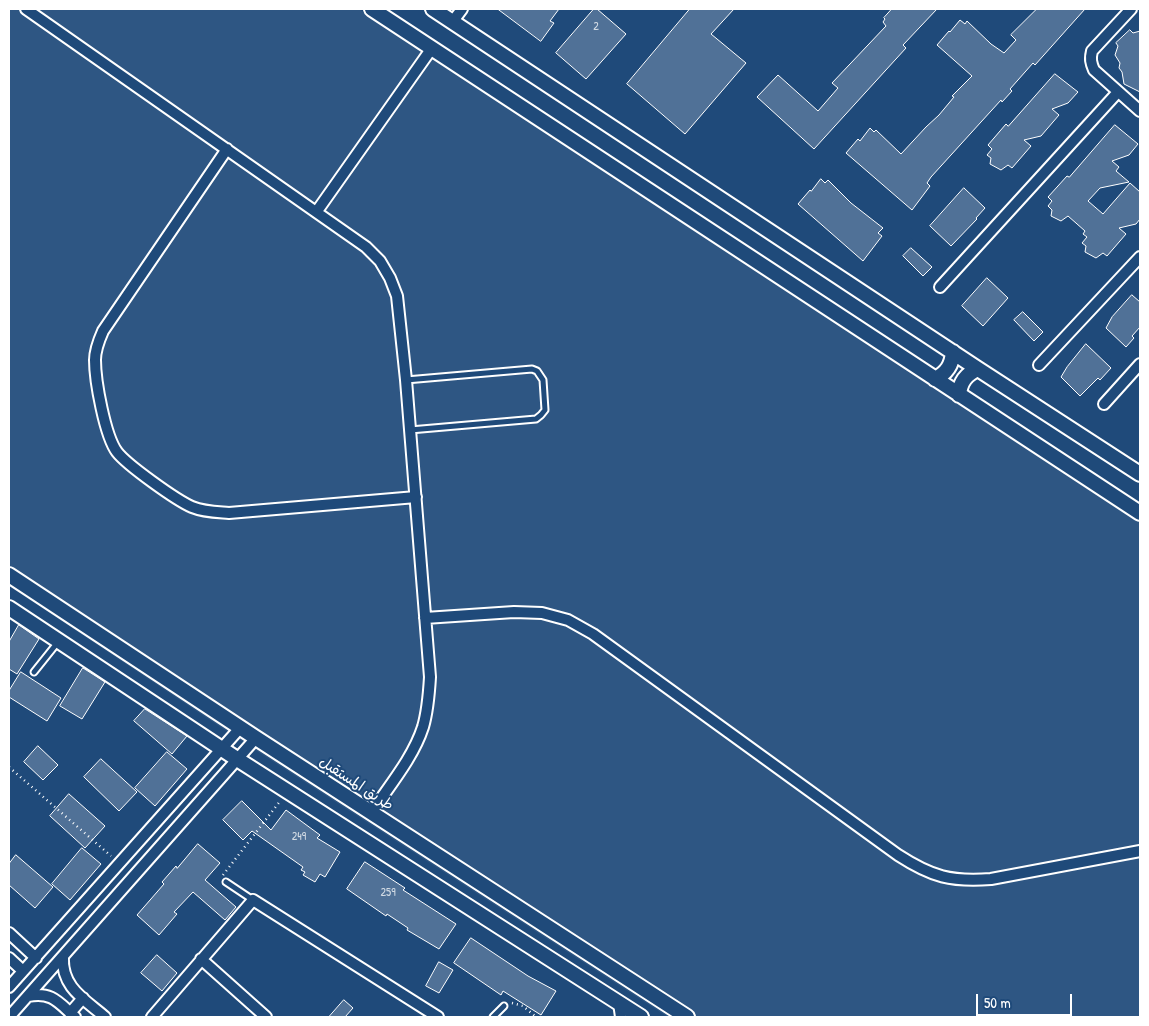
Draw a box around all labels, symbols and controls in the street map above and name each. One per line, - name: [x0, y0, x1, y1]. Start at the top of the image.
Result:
- house number: 2: [593, 20, 599, 34]
- street label: طريق المستقبل: [315, 753, 397, 815]
- house number: 249: [292, 830, 306, 844]
- house number: 259: [380, 886, 396, 900]
- scale bar: [979, 984, 1075, 1016]
- text: 50 m: [984, 992, 1011, 1013]

